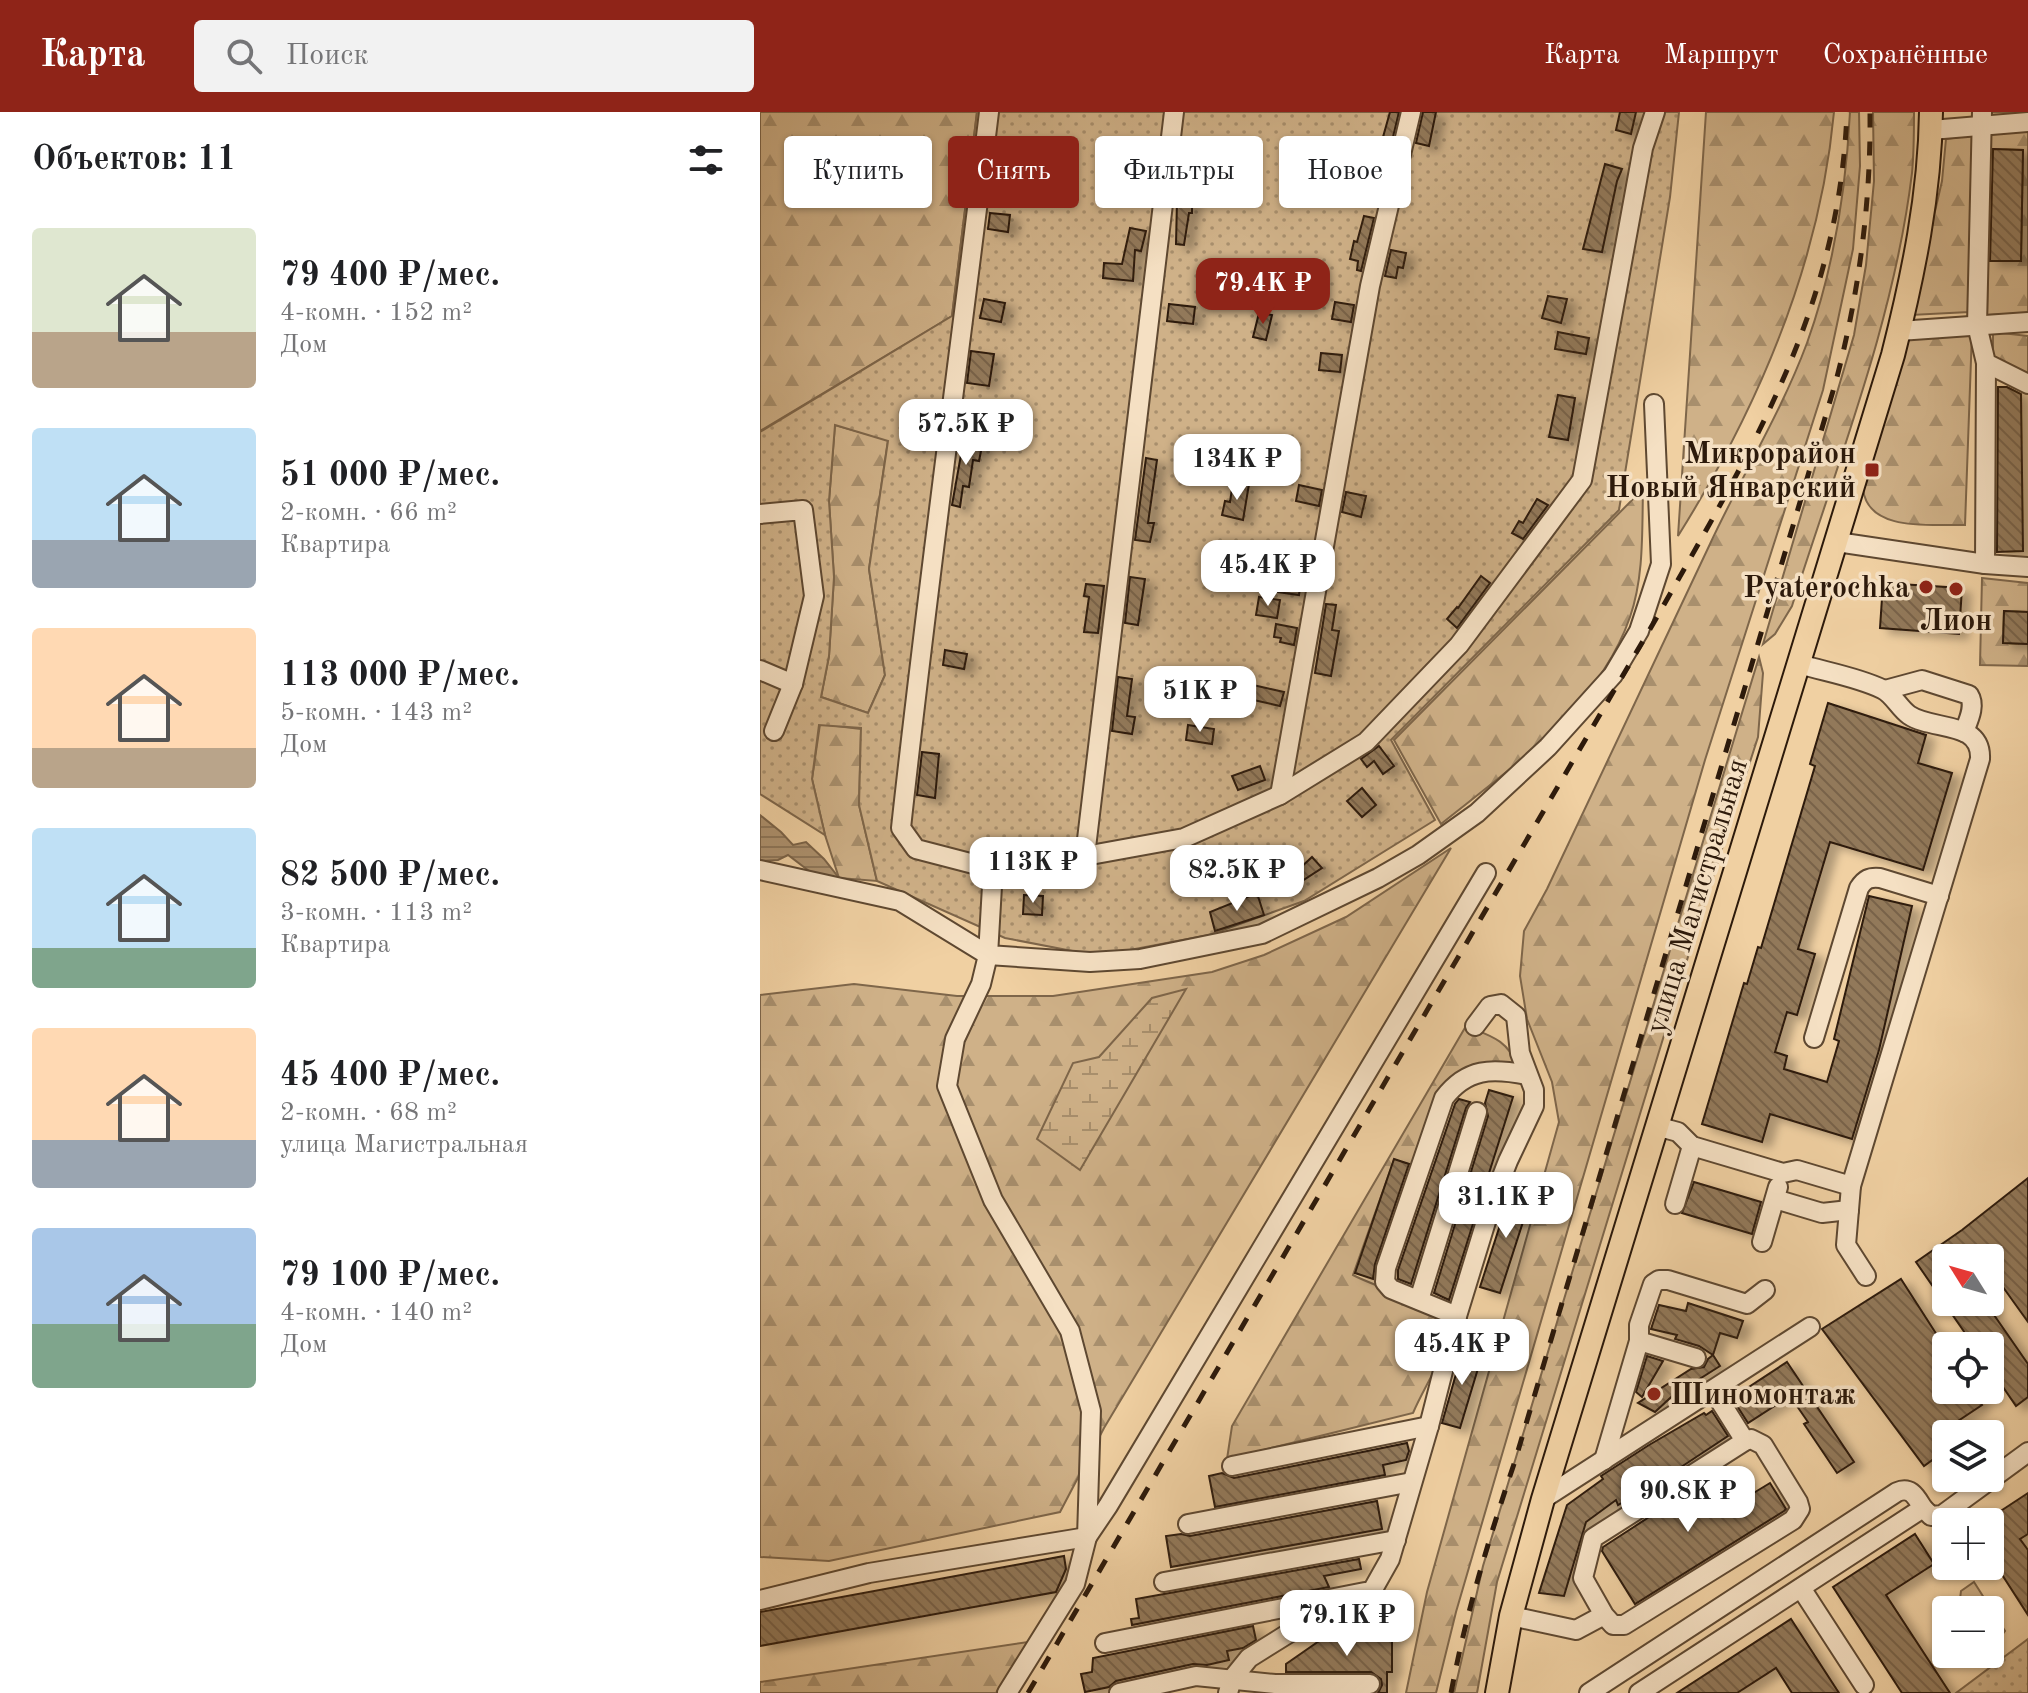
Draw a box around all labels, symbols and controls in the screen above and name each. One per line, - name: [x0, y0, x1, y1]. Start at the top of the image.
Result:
- search box: [194, 20, 754, 92]
- icon: search: [222, 34, 266, 78]
- text: Карта: [40, 37, 146, 75]
- text: Поиск: [286, 41, 368, 71]
- text: Карта: [1544, 42, 1620, 70]
- text: Маршрут: [1664, 42, 1779, 70]
- text: Сохранённые: [1823, 42, 1988, 70]
- chip: Купить: [784, 136, 932, 208]
- chip: Снять: [948, 136, 1079, 208]
- chip: Фильтры: [1095, 136, 1263, 208]
- chip: Новое: [1279, 136, 1411, 208]
- icon: filters: [684, 138, 728, 182]
- text: Объектов: 11: [32, 143, 236, 177]
- pin: 79.4K ₽: [1189, 258, 1337, 326]
- text: 79 400 ₽/мес.: [280, 259, 500, 293]
- icon: home: [96, 260, 192, 356]
- text: 79.4K ₽: [1214, 271, 1312, 297]
- text: 4-комн. · 152 m²: [280, 300, 472, 326]
- text: Дом: [280, 332, 327, 358]
- pin: 57.5K ₽: [892, 399, 1040, 467]
- text: 57.5K ₽: [917, 412, 1015, 438]
- pin: 134K ₽: [1172, 434, 1302, 502]
- place label: Микрорайон Новый Январский: [1605, 440, 1856, 504]
- text: 134K ₽: [1192, 447, 1282, 473]
- text: 51 000 ₽/мес.: [280, 459, 500, 493]
- icon: home: [96, 460, 192, 556]
- marker: Микрорайон Новый Январский: [1863, 461, 1881, 479]
- text: 2-комн. · 66 m²: [280, 500, 457, 526]
- text: Квартира: [280, 532, 390, 558]
- pin: 45.4K ₽: [1194, 540, 1342, 608]
- text: 45.4K ₽: [1219, 553, 1317, 579]
- place label: Pyaterochka: [1743, 574, 1910, 604]
- marker: Pyaterochka: [1917, 578, 1935, 596]
- marker: Лион: [1947, 580, 1965, 598]
- place label: Лион: [1920, 607, 1992, 637]
- text: 113 000 ₽/мес.: [280, 659, 520, 693]
- icon: home: [96, 660, 192, 756]
- pin: 51K ₽: [1144, 666, 1256, 734]
- text: 51K ₽: [1162, 679, 1238, 705]
- text: 5-комн. · 143 m²: [280, 700, 472, 726]
- text: Дом: [280, 732, 327, 758]
- street label: улица Магистральная: [1642, 755, 1754, 1038]
- pin: 113K ₽: [968, 837, 1098, 905]
- pin: 82.5K ₽: [1163, 845, 1311, 913]
- text: 113K ₽: [988, 850, 1078, 876]
- text: 82.5K ₽: [1188, 858, 1286, 884]
- text: 82 500 ₽/мес.: [280, 859, 500, 893]
- icon: home: [96, 860, 192, 956]
- text: 3-комн. · 113 m²: [280, 900, 472, 926]
- text: Квартира: [280, 932, 390, 958]
- text: 45 400 ₽/мес.: [280, 1059, 500, 1093]
- icon: home: [96, 1060, 192, 1156]
- text: 2-комн. · 68 m²: [280, 1100, 457, 1126]
- text: улица Магистральная: [280, 1132, 528, 1158]
- pin: 31.1K ₽: [1432, 1172, 1580, 1240]
- text: 31.1K ₽: [1457, 1185, 1555, 1211]
- north arrow: [1932, 1244, 2004, 1316]
- map controls: [1932, 1244, 2004, 1668]
- text: 79 100 ₽/мес.: [280, 1259, 500, 1293]
- icon: home: [96, 1260, 192, 1356]
- text: 4-комн. · 140 m²: [280, 1300, 472, 1326]
- pin: 45.4K ₽: [1388, 1319, 1536, 1387]
- text: Дом: [280, 1332, 327, 1358]
- text: 45.4K ₽: [1413, 1332, 1511, 1358]
- button: locate: [1932, 1332, 2004, 1404]
- place label: Шиномонтаж: [1670, 1381, 1856, 1411]
- marker: Шиномонтаж: [1645, 1385, 1663, 1403]
- button: layers: [1932, 1420, 2004, 1492]
- pin: 90.8K ₽: [1614, 1466, 1762, 1534]
- text: 90.8K ₽: [1639, 1479, 1737, 1505]
- button: +: [1932, 1508, 2004, 1580]
- pin: 79.1K ₽: [1273, 1590, 1421, 1658]
- button: −: [1932, 1596, 2004, 1668]
- text: 79.1K ₽: [1298, 1603, 1396, 1629]

